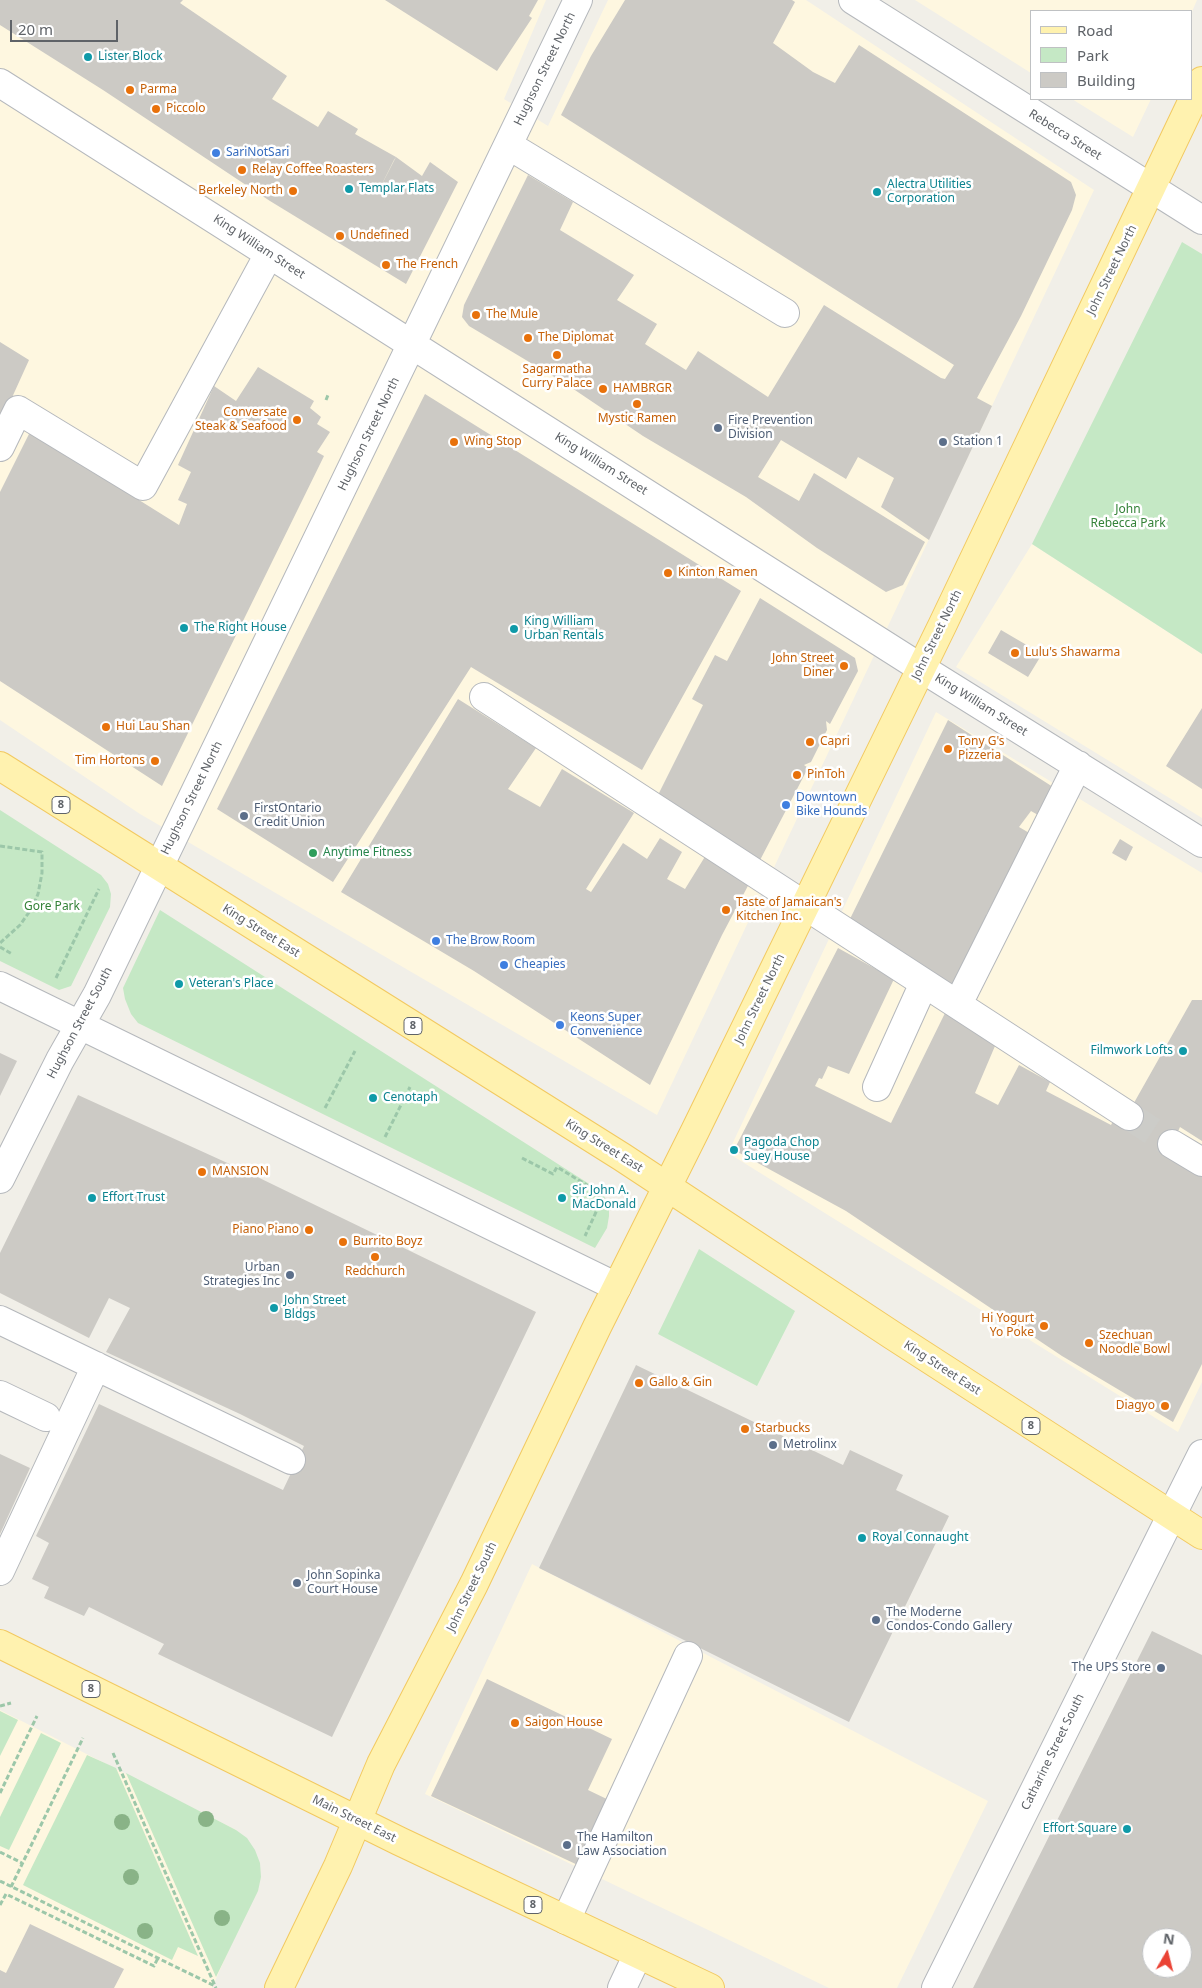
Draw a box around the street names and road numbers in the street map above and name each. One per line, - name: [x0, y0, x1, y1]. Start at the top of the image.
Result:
- street label: Hughson Street North: [511, 10, 579, 128]
- street label: Rebecca Street: [1026, 107, 1104, 163]
- street label: King William Street: [210, 212, 308, 282]
- street label: John Street North: [1084, 223, 1140, 317]
- street label: Hughson Street North: [335, 375, 403, 493]
- street label: King William Street: [552, 430, 650, 498]
- street label: John Street North: [909, 588, 965, 682]
- street label: King William Street: [932, 671, 1030, 739]
- street label: Hughson Street North: [158, 739, 226, 857]
- road number: 8: [52, 796, 70, 814]
- street label: King Street East: [220, 901, 302, 961]
- street label: John Street North: [732, 952, 788, 1046]
- street label: Hughson Street South: [44, 965, 116, 1081]
- road number: 8: [404, 1018, 422, 1034]
- street label: King Street East: [563, 1116, 645, 1176]
- street label: King Street East: [901, 1338, 983, 1398]
- road number: 8: [1022, 1418, 1040, 1434]
- street label: John Street South: [444, 1540, 500, 1634]
- road number: 8: [82, 1680, 100, 1698]
- street label: Catharine Street South: [1019, 1691, 1087, 1813]
- street label: Main Street East: [310, 1793, 398, 1845]
- road number: 8: [524, 1896, 542, 1914]

